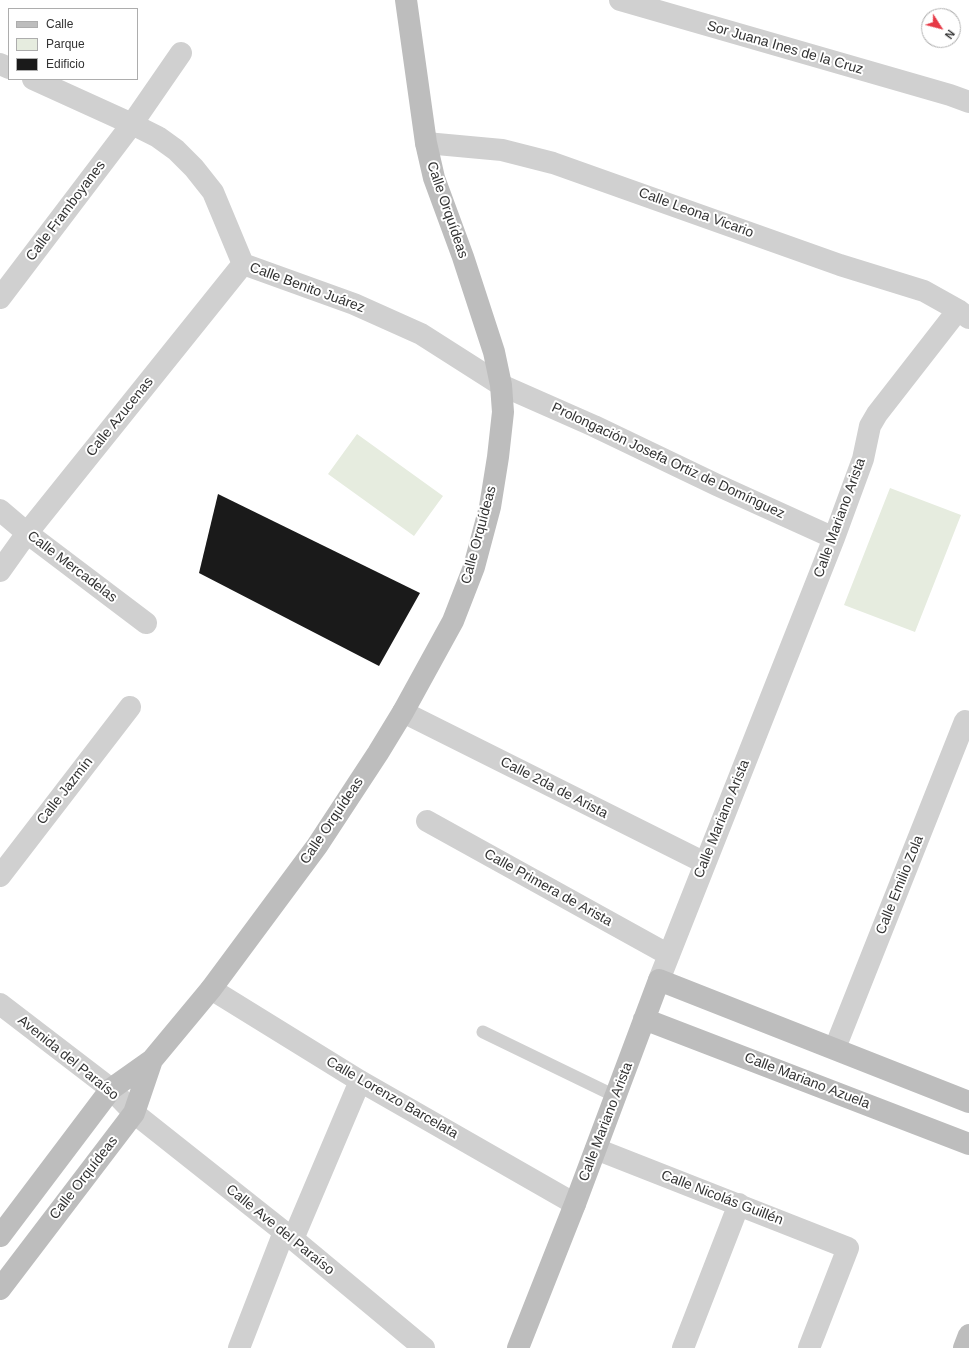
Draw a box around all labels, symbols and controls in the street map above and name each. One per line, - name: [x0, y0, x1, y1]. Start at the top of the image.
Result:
- legend: [8, 8, 138, 80]
- north arrow: [921, 8, 961, 48]
- text: Calle: [46, 17, 73, 31]
- street label: Sor Juana Ines de la Cruz: [705, 18, 865, 78]
- text: N: [943, 28, 957, 41]
- text: Parque: [46, 37, 85, 51]
- text: Edificio: [46, 57, 85, 71]
- street label: Calle Framboyanes: [23, 157, 109, 265]
- street label: Calle Orquídeas: [423, 159, 471, 261]
- street label: Calle Leona Vicario: [636, 184, 756, 242]
- street label: Calle Benito Juárez: [247, 259, 367, 317]
- street label: Calle Azucenas: [83, 374, 157, 460]
- street label: Prolongación Josefa Ortiz de Domínguez: [549, 399, 787, 523]
- street label: Calle Mariano Arista: [811, 456, 869, 580]
- street label: Calle Orquídeas: [458, 484, 500, 586]
- street label: Calle Mercadelas: [24, 528, 120, 606]
- street label: Calle Jazmín: [33, 754, 97, 828]
- street label: Calle 2da de Arista: [497, 754, 611, 822]
- street label: Calle Mariano Arista: [691, 757, 753, 881]
- street label: Calle Orquídeas: [297, 774, 367, 868]
- street label: Calle Emilio Zola: [873, 833, 927, 937]
- street label: Calle Primera de Arista: [481, 846, 615, 930]
- street label: Avenida del Paraíso: [14, 1012, 122, 1104]
- street label: Calle Mariano Azuela: [742, 1049, 872, 1113]
- street label: Calle Lorenzo Barcelata: [323, 1053, 461, 1143]
- street label: Calle Mariano Arista: [576, 1060, 636, 1184]
- street label: Calle Orquídeas: [46, 1133, 122, 1223]
- street label: Calle Nicolás Guillén: [659, 1167, 785, 1229]
- street label: Calle Ave del Paraíso: [222, 1181, 338, 1279]

